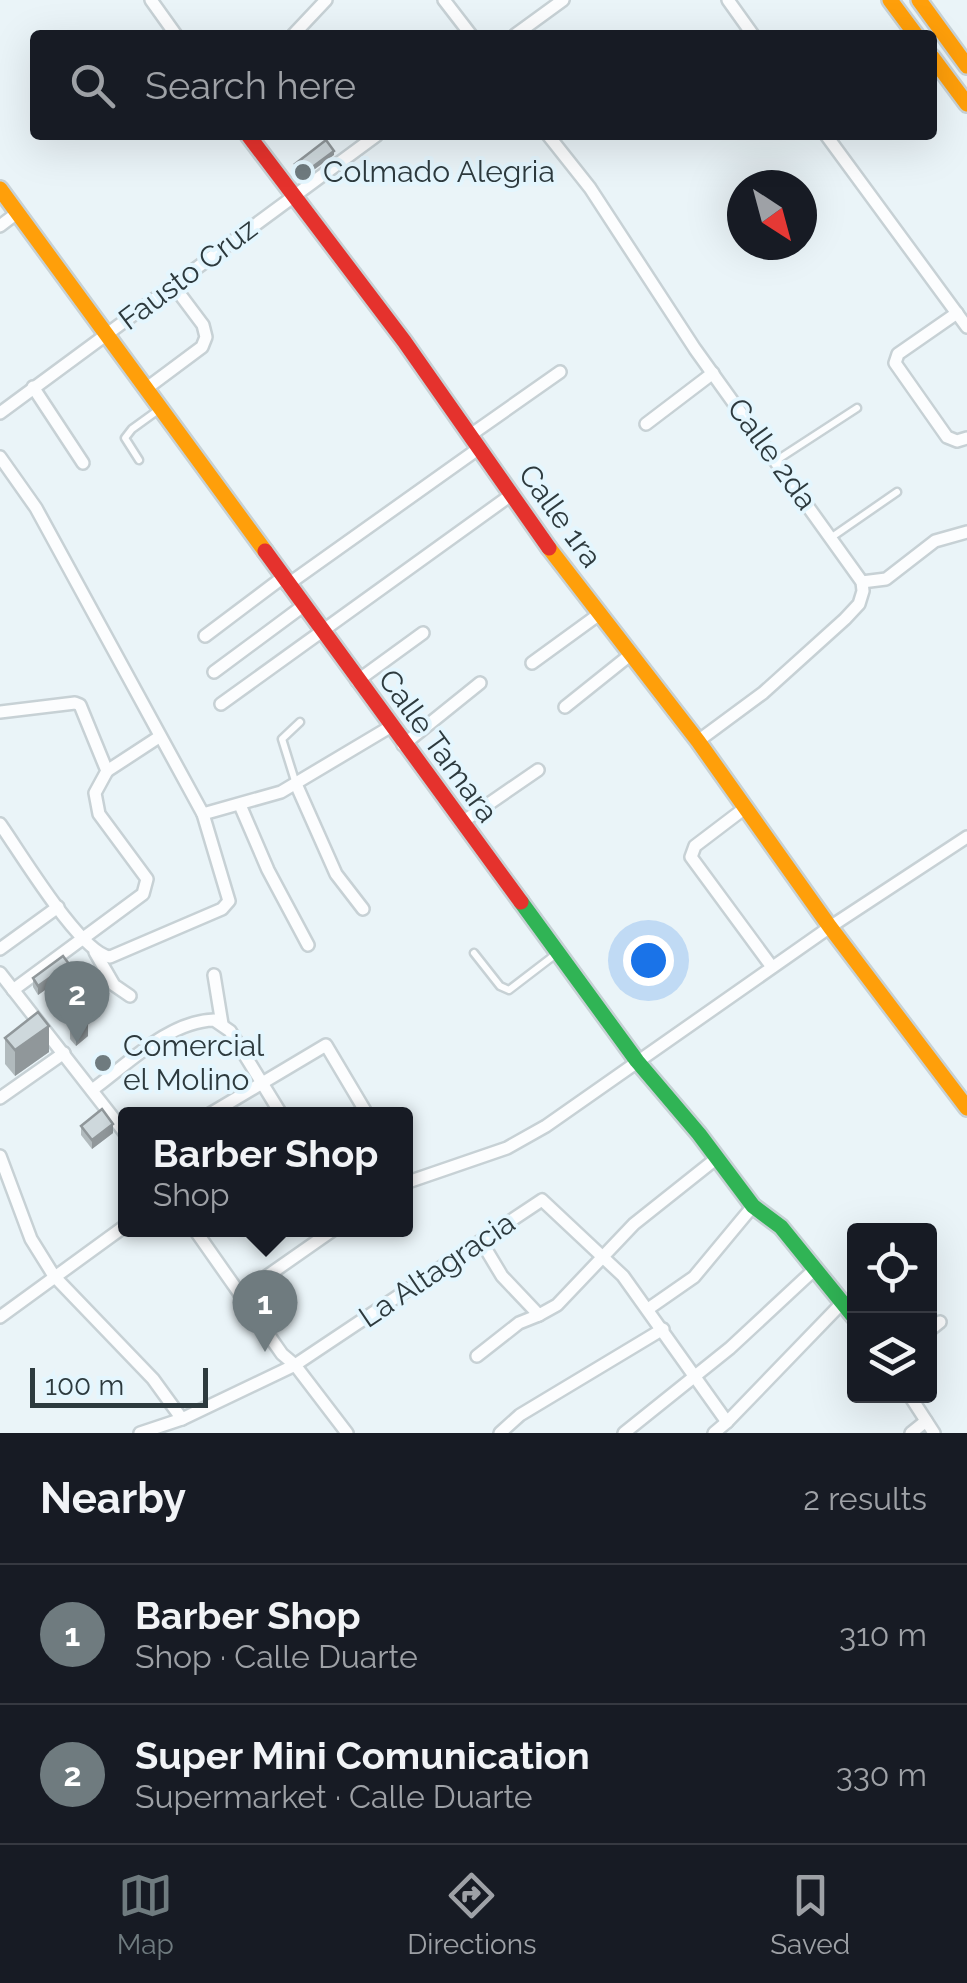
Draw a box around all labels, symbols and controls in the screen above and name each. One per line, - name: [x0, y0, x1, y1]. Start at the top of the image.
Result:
- search box: [30, 30, 937, 140]
- icon: search: [65, 58, 120, 113]
- text: Search here: [145, 63, 356, 108]
- place label: Colmado Alegria: [323, 154, 555, 189]
- marker: Colmado Alegria: [292, 161, 314, 183]
- north arrow: [727, 170, 817, 260]
- street label: Fausto Cruz: [112, 210, 263, 337]
- street label: Calle 2da: [720, 391, 825, 516]
- street label: Calle 1ra: [512, 458, 609, 574]
- street label: Calle Tamara: [371, 663, 505, 829]
- your location: [623, 935, 674, 986]
- pin: 2: [44, 960, 110, 1043]
- place label: Comercial el Molino: [123, 1028, 265, 1097]
- marker: Comercial el Molino: [92, 1052, 114, 1074]
- popup: [118, 1107, 413, 1237]
- text: Barber Shop: [153, 1131, 378, 1176]
- text: Shop: [153, 1176, 230, 1213]
- street label: La Altagracia: [352, 1205, 521, 1334]
- map controls: [847, 1223, 937, 1403]
- button: locate: [847, 1223, 937, 1313]
- pin: 1: [232, 1270, 298, 1352]
- button: layers: [847, 1313, 937, 1403]
- scale bar: [30, 1363, 208, 1408]
- text: 100 m: [45, 1369, 124, 1402]
- text: Nearby: [40, 1474, 186, 1523]
- text: 2 results: [803, 1480, 927, 1517]
- text: Barber Shop: [135, 1593, 361, 1638]
- text: 1: [65, 1616, 80, 1653]
- text: 310 m: [839, 1616, 927, 1653]
- text: Shop · Calle Duarte: [135, 1638, 418, 1675]
- text: Super Mini Comunication: [135, 1733, 590, 1778]
- text: 2: [63, 1756, 82, 1793]
- text: 330 m: [836, 1756, 927, 1793]
- text: Supermarket · Calle Duarte: [135, 1778, 533, 1815]
- tab: Map: [117, 1868, 174, 1961]
- tab: Directions: [407, 1868, 537, 1961]
- tab: Saved: [770, 1868, 850, 1961]

